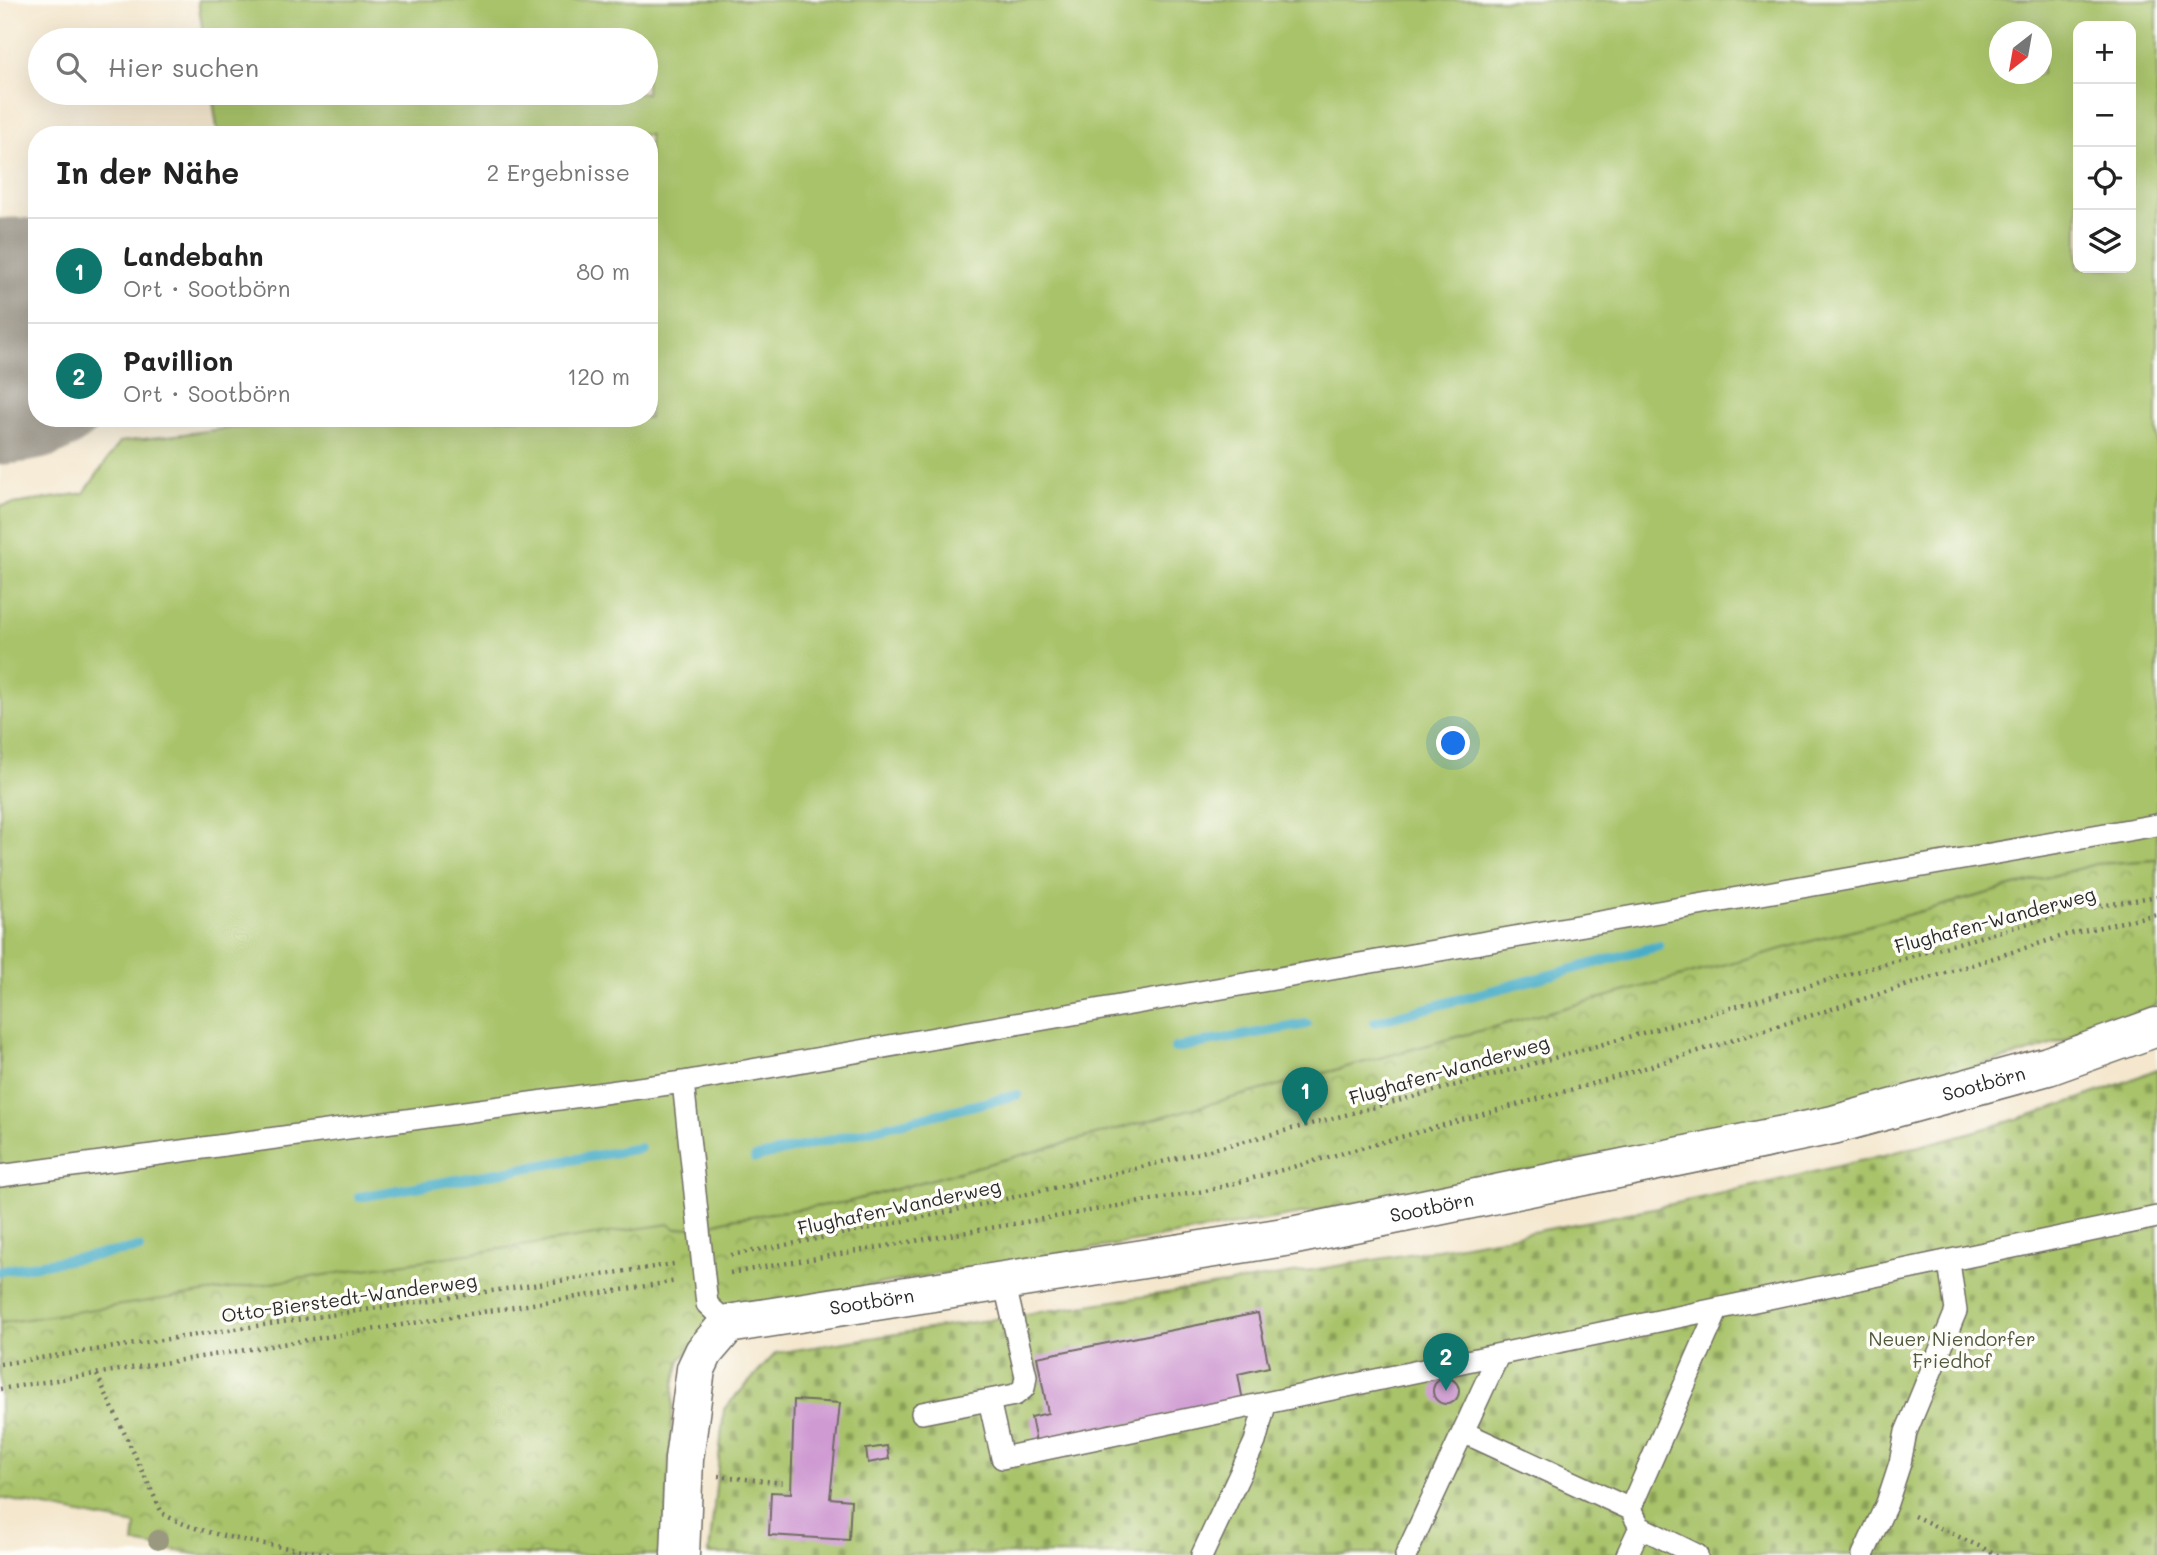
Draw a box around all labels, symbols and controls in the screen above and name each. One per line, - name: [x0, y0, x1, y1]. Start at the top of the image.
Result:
- north arrow: [1989, 21, 2052, 84]
- map controls: [2073, 21, 2136, 273]
- button: +: [2073, 21, 2136, 84]
- search box: [28, 28, 658, 105]
- icon: search: [52, 48, 90, 86]
- text: Hier suchen: [108, 50, 259, 84]
- button: −: [2073, 84, 2136, 147]
- button: locate: [2073, 147, 2136, 210]
- text: In der Nähe: [56, 152, 239, 192]
- text: 2 Ergebnisse: [487, 157, 630, 187]
- button: layers: [2073, 210, 2136, 273]
- text: Landebahn: [123, 239, 263, 273]
- text: 1: [74, 256, 84, 286]
- text: 80 m: [576, 256, 630, 286]
- text: Ort · Sootbörn: [123, 273, 291, 303]
- text: Pavillion: [123, 344, 233, 378]
- text: 2: [73, 361, 85, 391]
- text: 120 m: [567, 361, 630, 391]
- text: Ort · Sootbörn: [123, 378, 291, 408]
- your location: [1436, 726, 1470, 760]
- street label: Flughafen-Wanderweg: [1892, 881, 2098, 958]
- street label: Flughafen-Wanderweg: [1346, 1029, 1552, 1110]
- street label: Sootbörn: [1939, 1060, 2028, 1106]
- pin: 1: [1282, 1067, 1328, 1125]
- street label: Flughafen-Wanderweg: [795, 1173, 1003, 1240]
- street label: Sootbörn: [1387, 1186, 1476, 1227]
- street label: Otto-Bierstedt-Wanderweg: [220, 1267, 478, 1328]
- street label: Sootbörn: [828, 1282, 916, 1320]
- park label: Neuer Niendorfer Friedhof: [1868, 1326, 2036, 1373]
- pin: 2: [1423, 1333, 1469, 1391]

